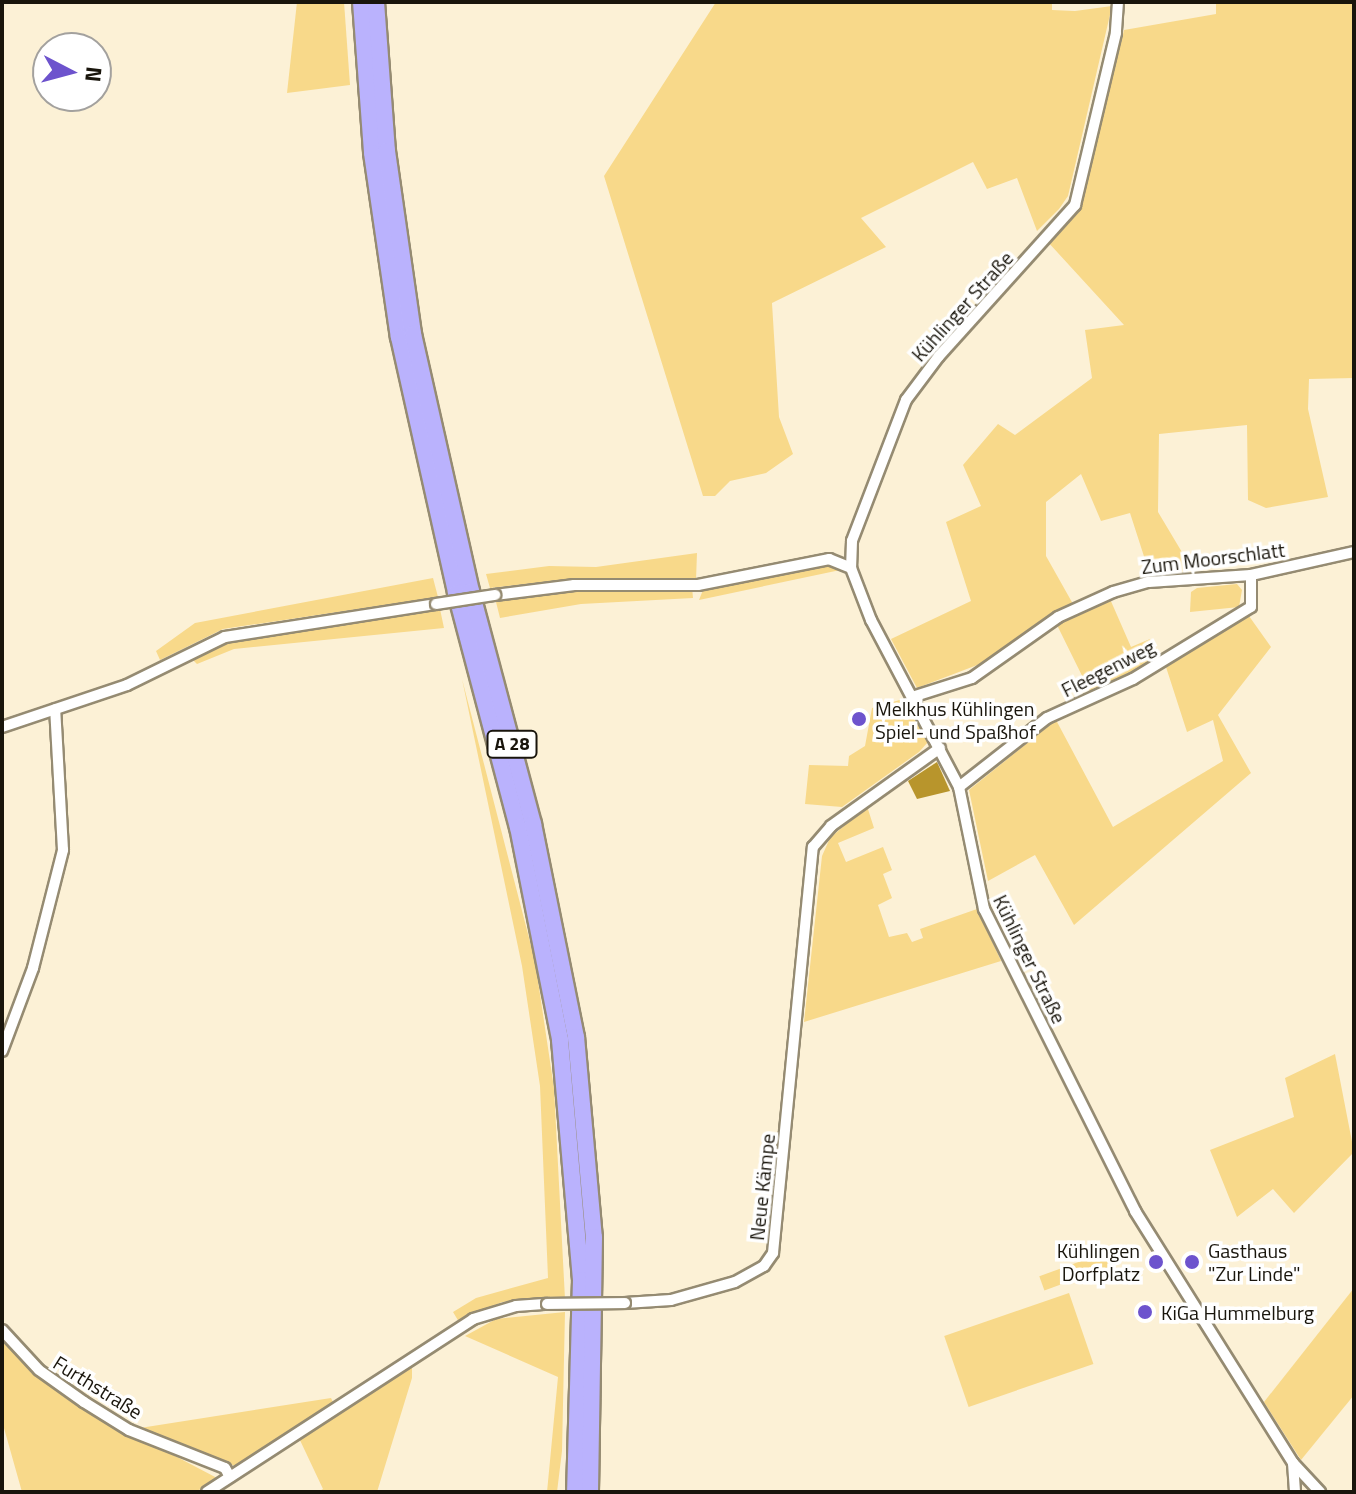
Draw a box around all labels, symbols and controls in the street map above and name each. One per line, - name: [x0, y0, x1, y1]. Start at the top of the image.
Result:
- north arrow: [32, 32, 112, 112]
- text: N: [76, 65, 112, 84]
- street label: Kühlinger Straße: [906, 246, 1018, 366]
- street label: Zum Moorschlatt: [1140, 537, 1286, 579]
- street label: Fleegenweg: [1057, 634, 1159, 702]
- place label: Melkhus Kühlingen Spiel- und Spaßhof: [875, 696, 1036, 743]
- marker: Melkhus Kühlingen Spiel- und Spaßhof: [850, 710, 868, 728]
- road number: A 28: [486, 730, 538, 758]
- street label: Kühlinger Straße: [989, 891, 1071, 1027]
- street label: Neue Kämpe: [744, 1132, 780, 1242]
- place label: Kühlingen Dorfplatz: [1057, 1238, 1140, 1285]
- place label: Gasthaus "Zur Linde": [1208, 1238, 1300, 1285]
- marker: Kühlingen Dorfplatz: [1147, 1253, 1165, 1271]
- marker: Gasthaus "Zur Linde": [1183, 1253, 1201, 1271]
- place label: KiGa Hummelburg: [1161, 1300, 1314, 1324]
- marker: KiGa Hummelburg: [1136, 1303, 1154, 1321]
- street label: Furthstraße: [49, 1350, 147, 1424]

